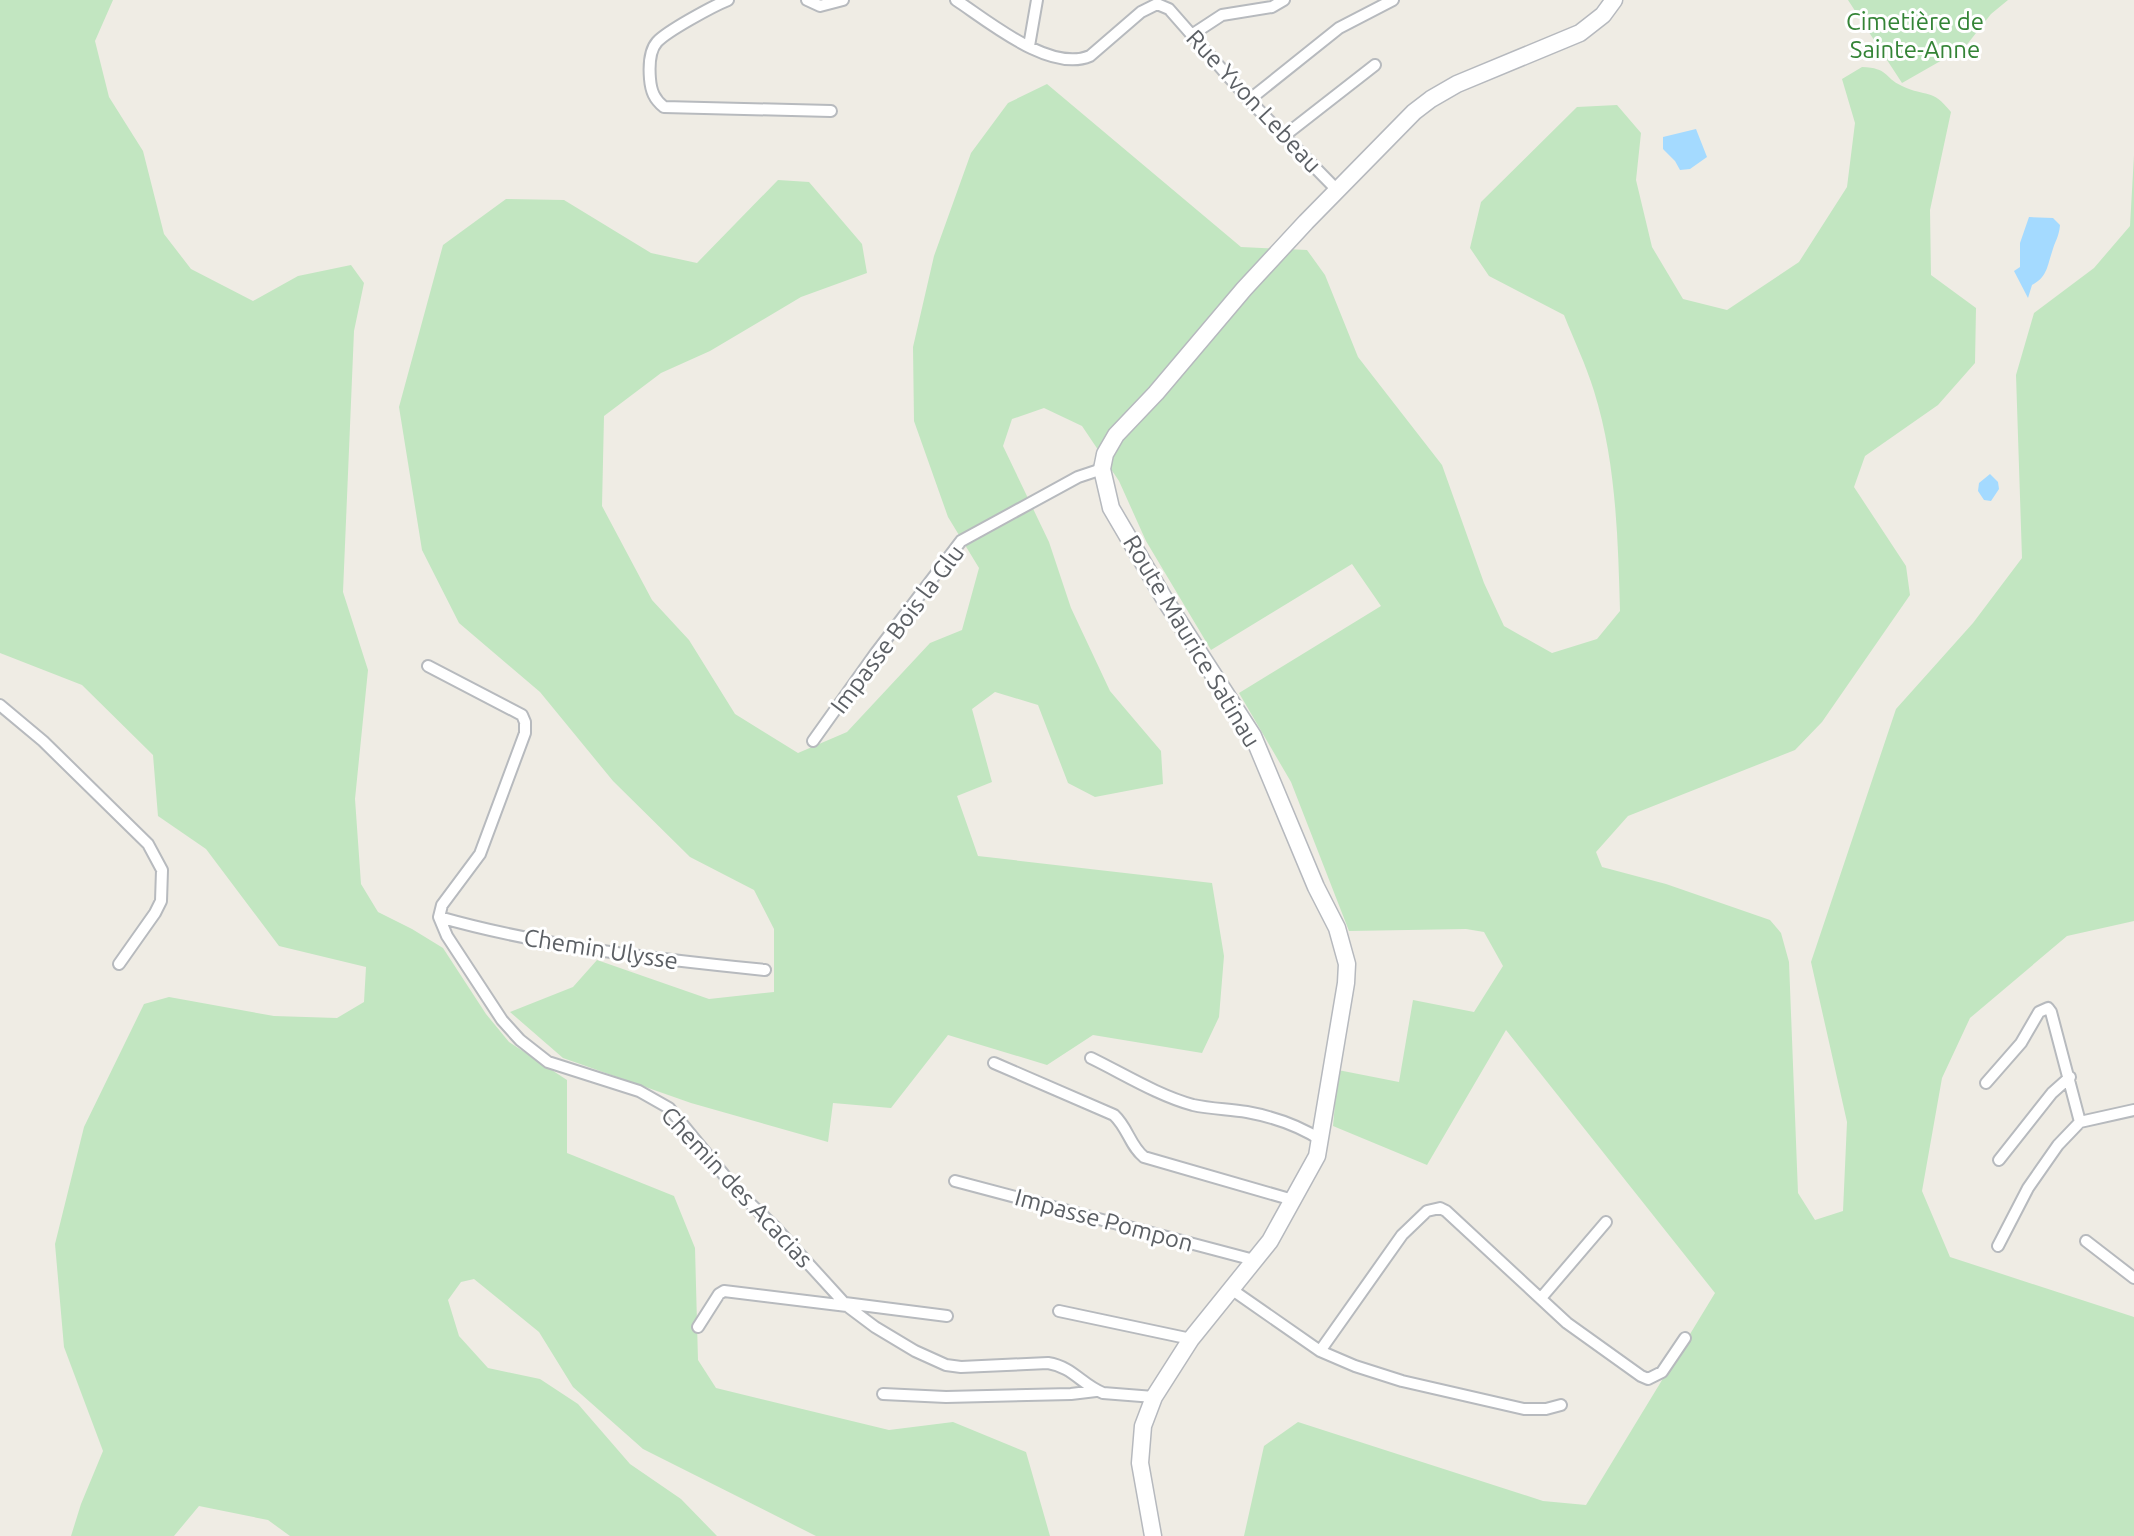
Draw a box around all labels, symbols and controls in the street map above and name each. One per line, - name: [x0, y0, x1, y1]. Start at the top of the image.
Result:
- park label: Cimetière de Sainte-Anne: [1846, 8, 1984, 63]
- street label: Rue Yvon Lebeau: [1181, 24, 1327, 178]
- street label: Route Maurice Satinau: [1118, 530, 1266, 752]
- street label: Impasse Bois la Glu: [825, 539, 969, 719]
- street label: Chemin Ulysse: [522, 923, 680, 975]
- street label: Chemin des Acacias: [656, 1101, 818, 1273]
- street label: Impasse Pompon: [1012, 1183, 1196, 1257]

